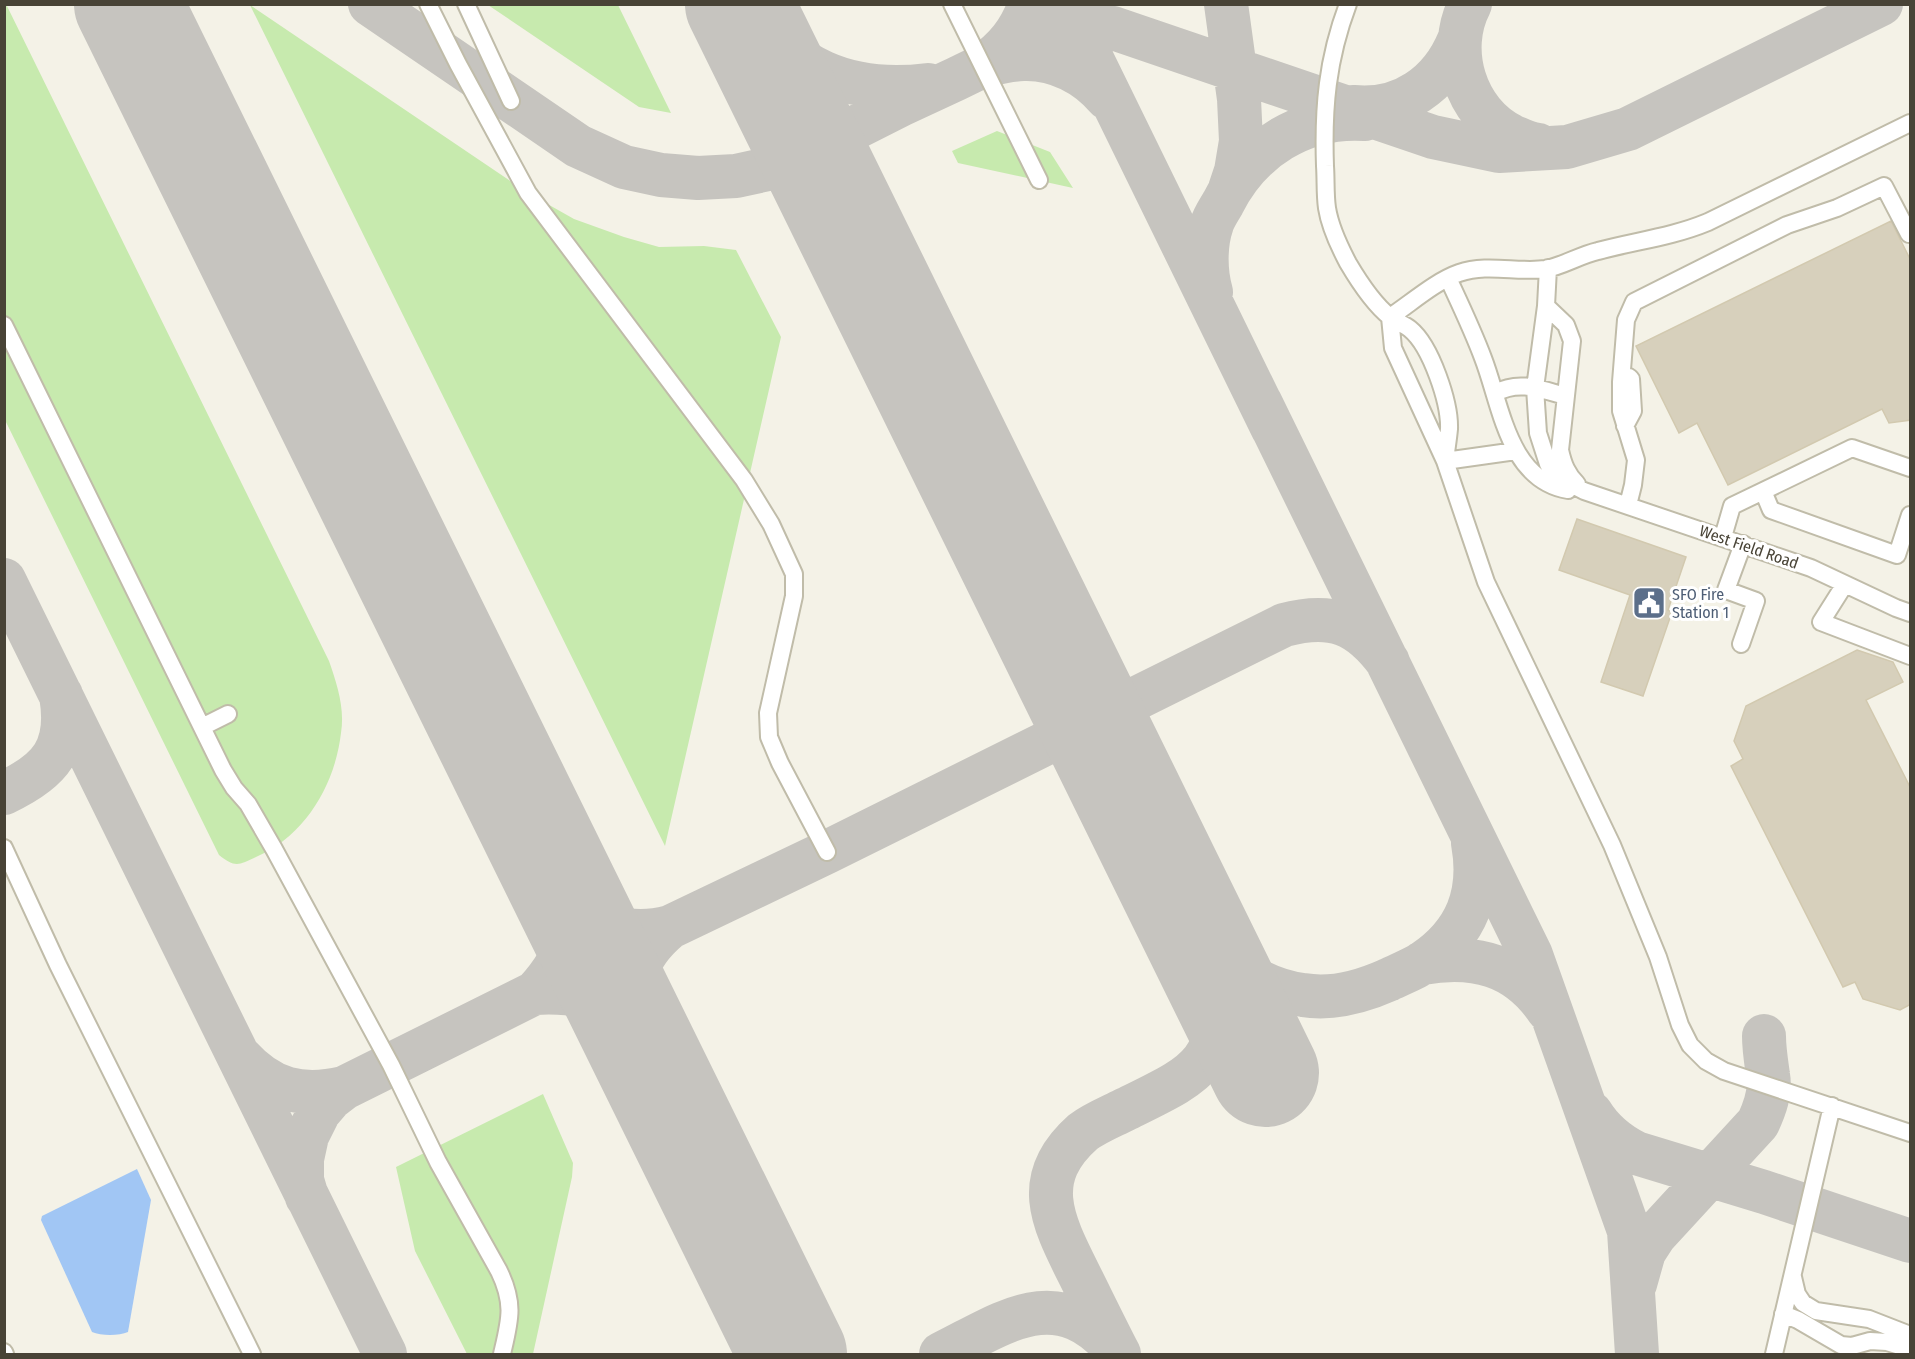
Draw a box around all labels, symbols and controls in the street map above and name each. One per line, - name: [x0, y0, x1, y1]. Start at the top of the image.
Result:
- street label: West Field Road: [1697, 521, 1801, 573]
- public building icon: SFO Fire Station 1: [1631, 585, 1667, 621]
- place label: SFO Fire Station 1: [1672, 585, 1729, 622]

